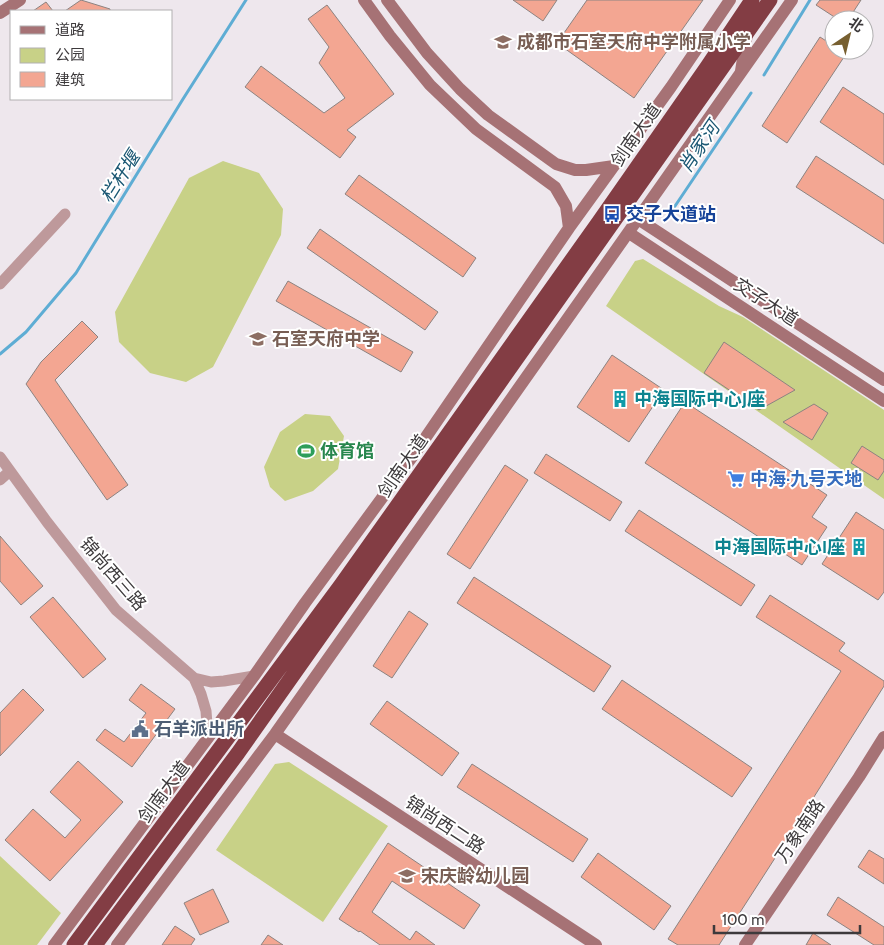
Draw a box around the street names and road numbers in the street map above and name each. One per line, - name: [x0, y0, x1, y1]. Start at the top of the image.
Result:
- street label: 剑南大道: [606, 99, 666, 171]
- street label: 交子大道: [730, 273, 802, 331]
- street label: 剑南大道: [373, 430, 433, 502]
- street label: 锦尚西三路: [75, 533, 151, 615]
- street label: 剑南大道: [134, 757, 194, 827]
- street label: 锦尚西二路: [401, 791, 489, 859]
- street label: 万象南路: [771, 795, 829, 867]

